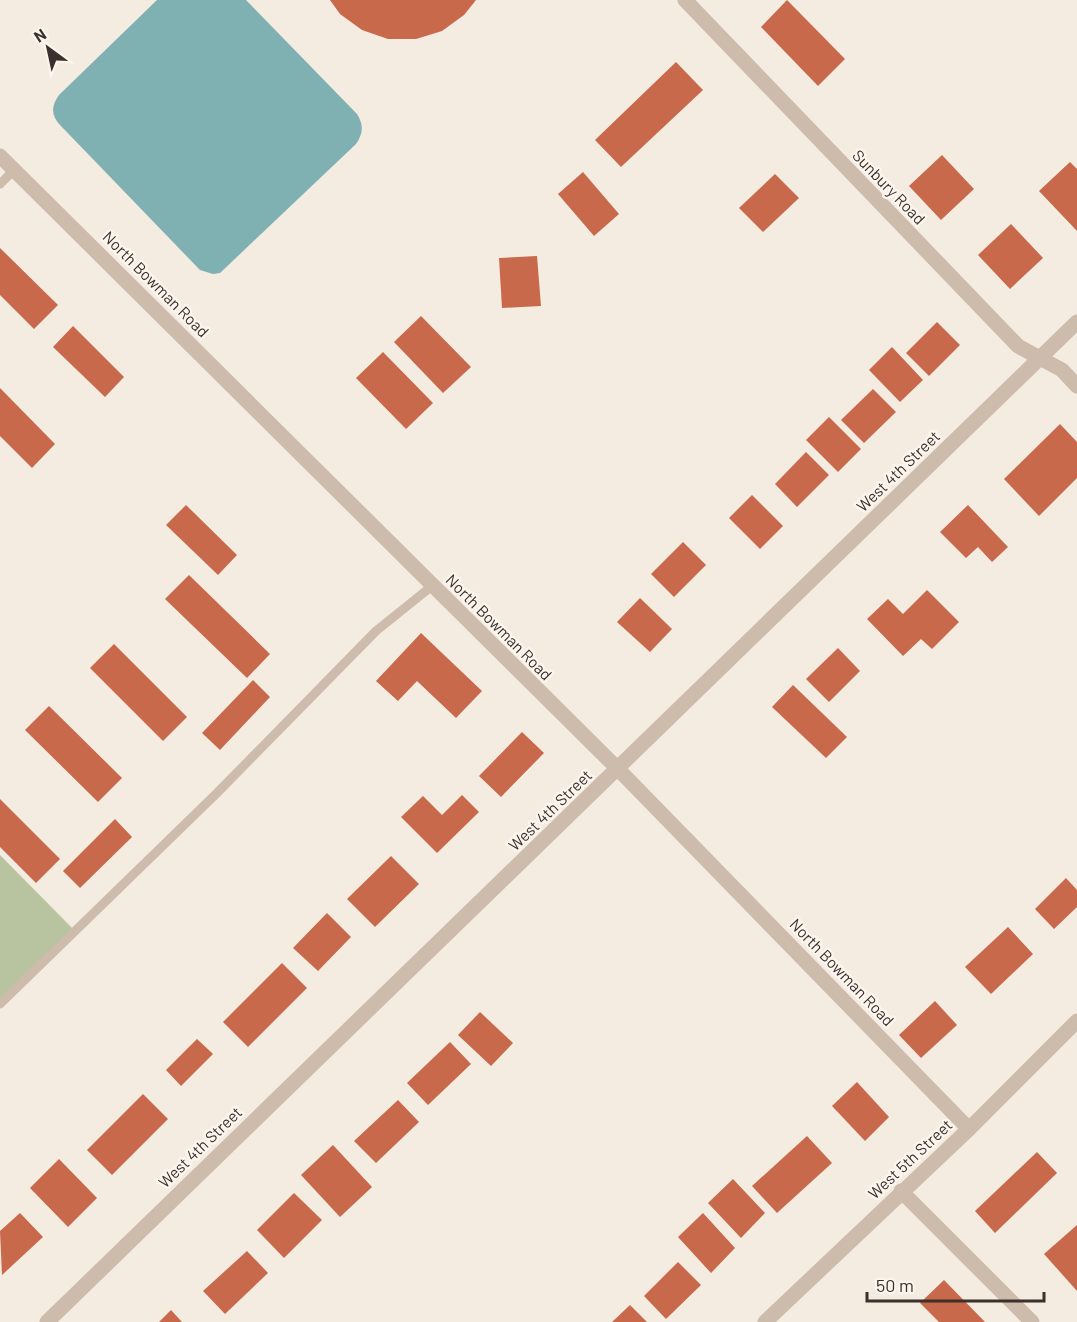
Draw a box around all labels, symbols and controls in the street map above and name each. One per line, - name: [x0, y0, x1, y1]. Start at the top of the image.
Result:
- north arrow: [18, 18, 78, 78]
- text: N: [30, 24, 49, 46]
- street label: Sunbury Road: [849, 145, 930, 228]
- street label: North Bowman Road: [99, 227, 213, 341]
- street label: West 4th Street: [852, 426, 943, 515]
- street label: North Bowman Road: [442, 570, 556, 684]
- street label: West 4th Street: [504, 765, 595, 854]
- street label: North Bowman Road: [786, 914, 898, 1029]
- street label: West 4th Street: [154, 1102, 245, 1191]
- street label: West 5th Street: [864, 1115, 956, 1202]
- scale bar: [867, 1265, 1044, 1303]
- text: 50 m: [876, 1274, 914, 1296]

